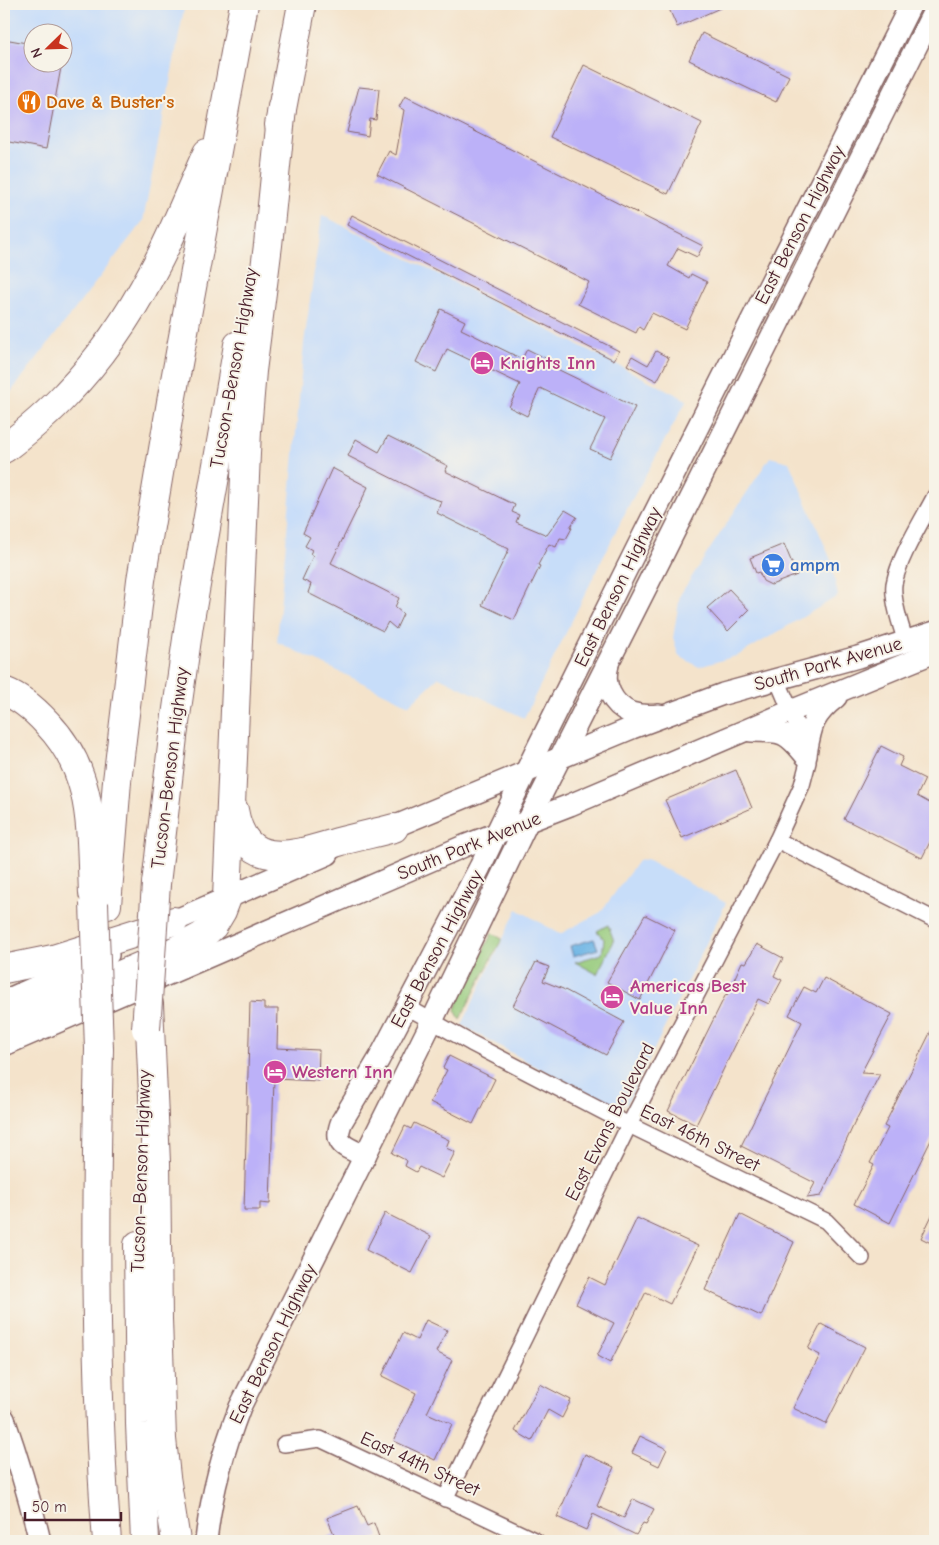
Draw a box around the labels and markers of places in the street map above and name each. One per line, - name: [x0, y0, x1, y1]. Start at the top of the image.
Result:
- restaurant icon: Dave & Buster's: [16, 89, 42, 115]
- place label: Dave & Buster's: [46, 91, 174, 113]
- hotel icon: Knights Inn: [469, 350, 495, 376]
- place label: Knights Inn: [500, 352, 595, 374]
- supermarket icon: ampm: [760, 552, 786, 578]
- place label: ampm: [790, 554, 840, 576]
- place label: Americas Best Value Inn: [630, 975, 747, 1019]
- hotel icon: Americas Best Value Inn: [599, 984, 625, 1010]
- hotel icon: Western Inn: [262, 1059, 288, 1085]
- place label: Western Inn: [292, 1061, 393, 1083]

